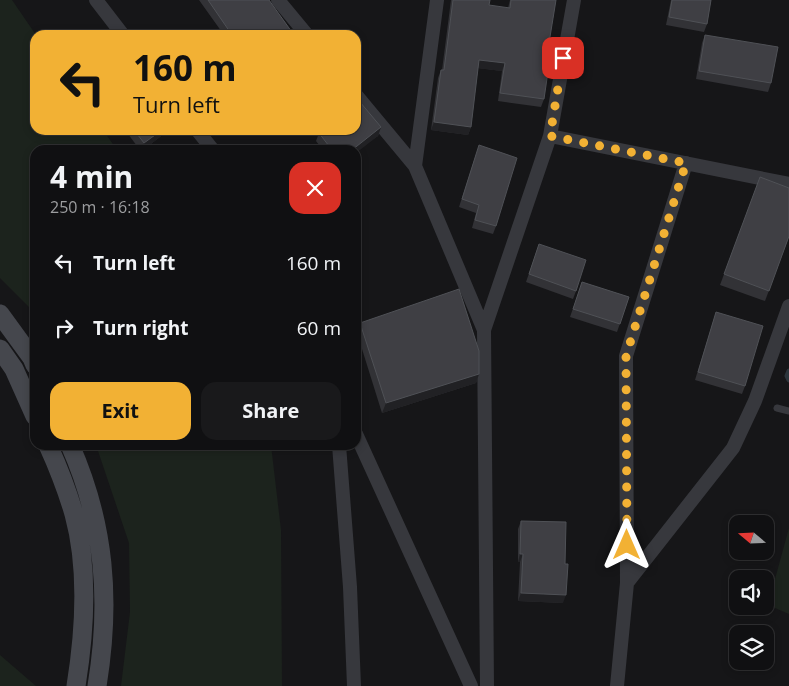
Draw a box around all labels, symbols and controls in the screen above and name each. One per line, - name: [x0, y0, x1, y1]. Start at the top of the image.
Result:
- pin: [542, 37, 584, 79]
- text: 160 m: [133, 44, 237, 91]
- icon: arrive: [549, 44, 577, 72]
- icon: left: [50, 50, 115, 115]
- text: Turn left: [133, 89, 220, 119]
- text: 4 min: [50, 156, 133, 197]
- button: close: [289, 162, 341, 214]
- text: 250 m · 16:18: [50, 196, 150, 218]
- icon: left: [50, 249, 78, 277]
- text: Turn left: [93, 250, 175, 276]
- text: 160 m: [286, 250, 341, 276]
- icon: right: [50, 314, 78, 342]
- text: Turn right: [93, 315, 188, 341]
- text: 60 m: [297, 315, 341, 341]
- button: Exit: [50, 382, 191, 440]
- button: Share: [201, 382, 341, 440]
- north arrow: [729, 515, 774, 560]
- map controls: [729, 515, 774, 670]
- position arrow: [600, 518, 652, 570]
- button: sound: [729, 570, 774, 615]
- button: layers: [729, 625, 774, 670]

